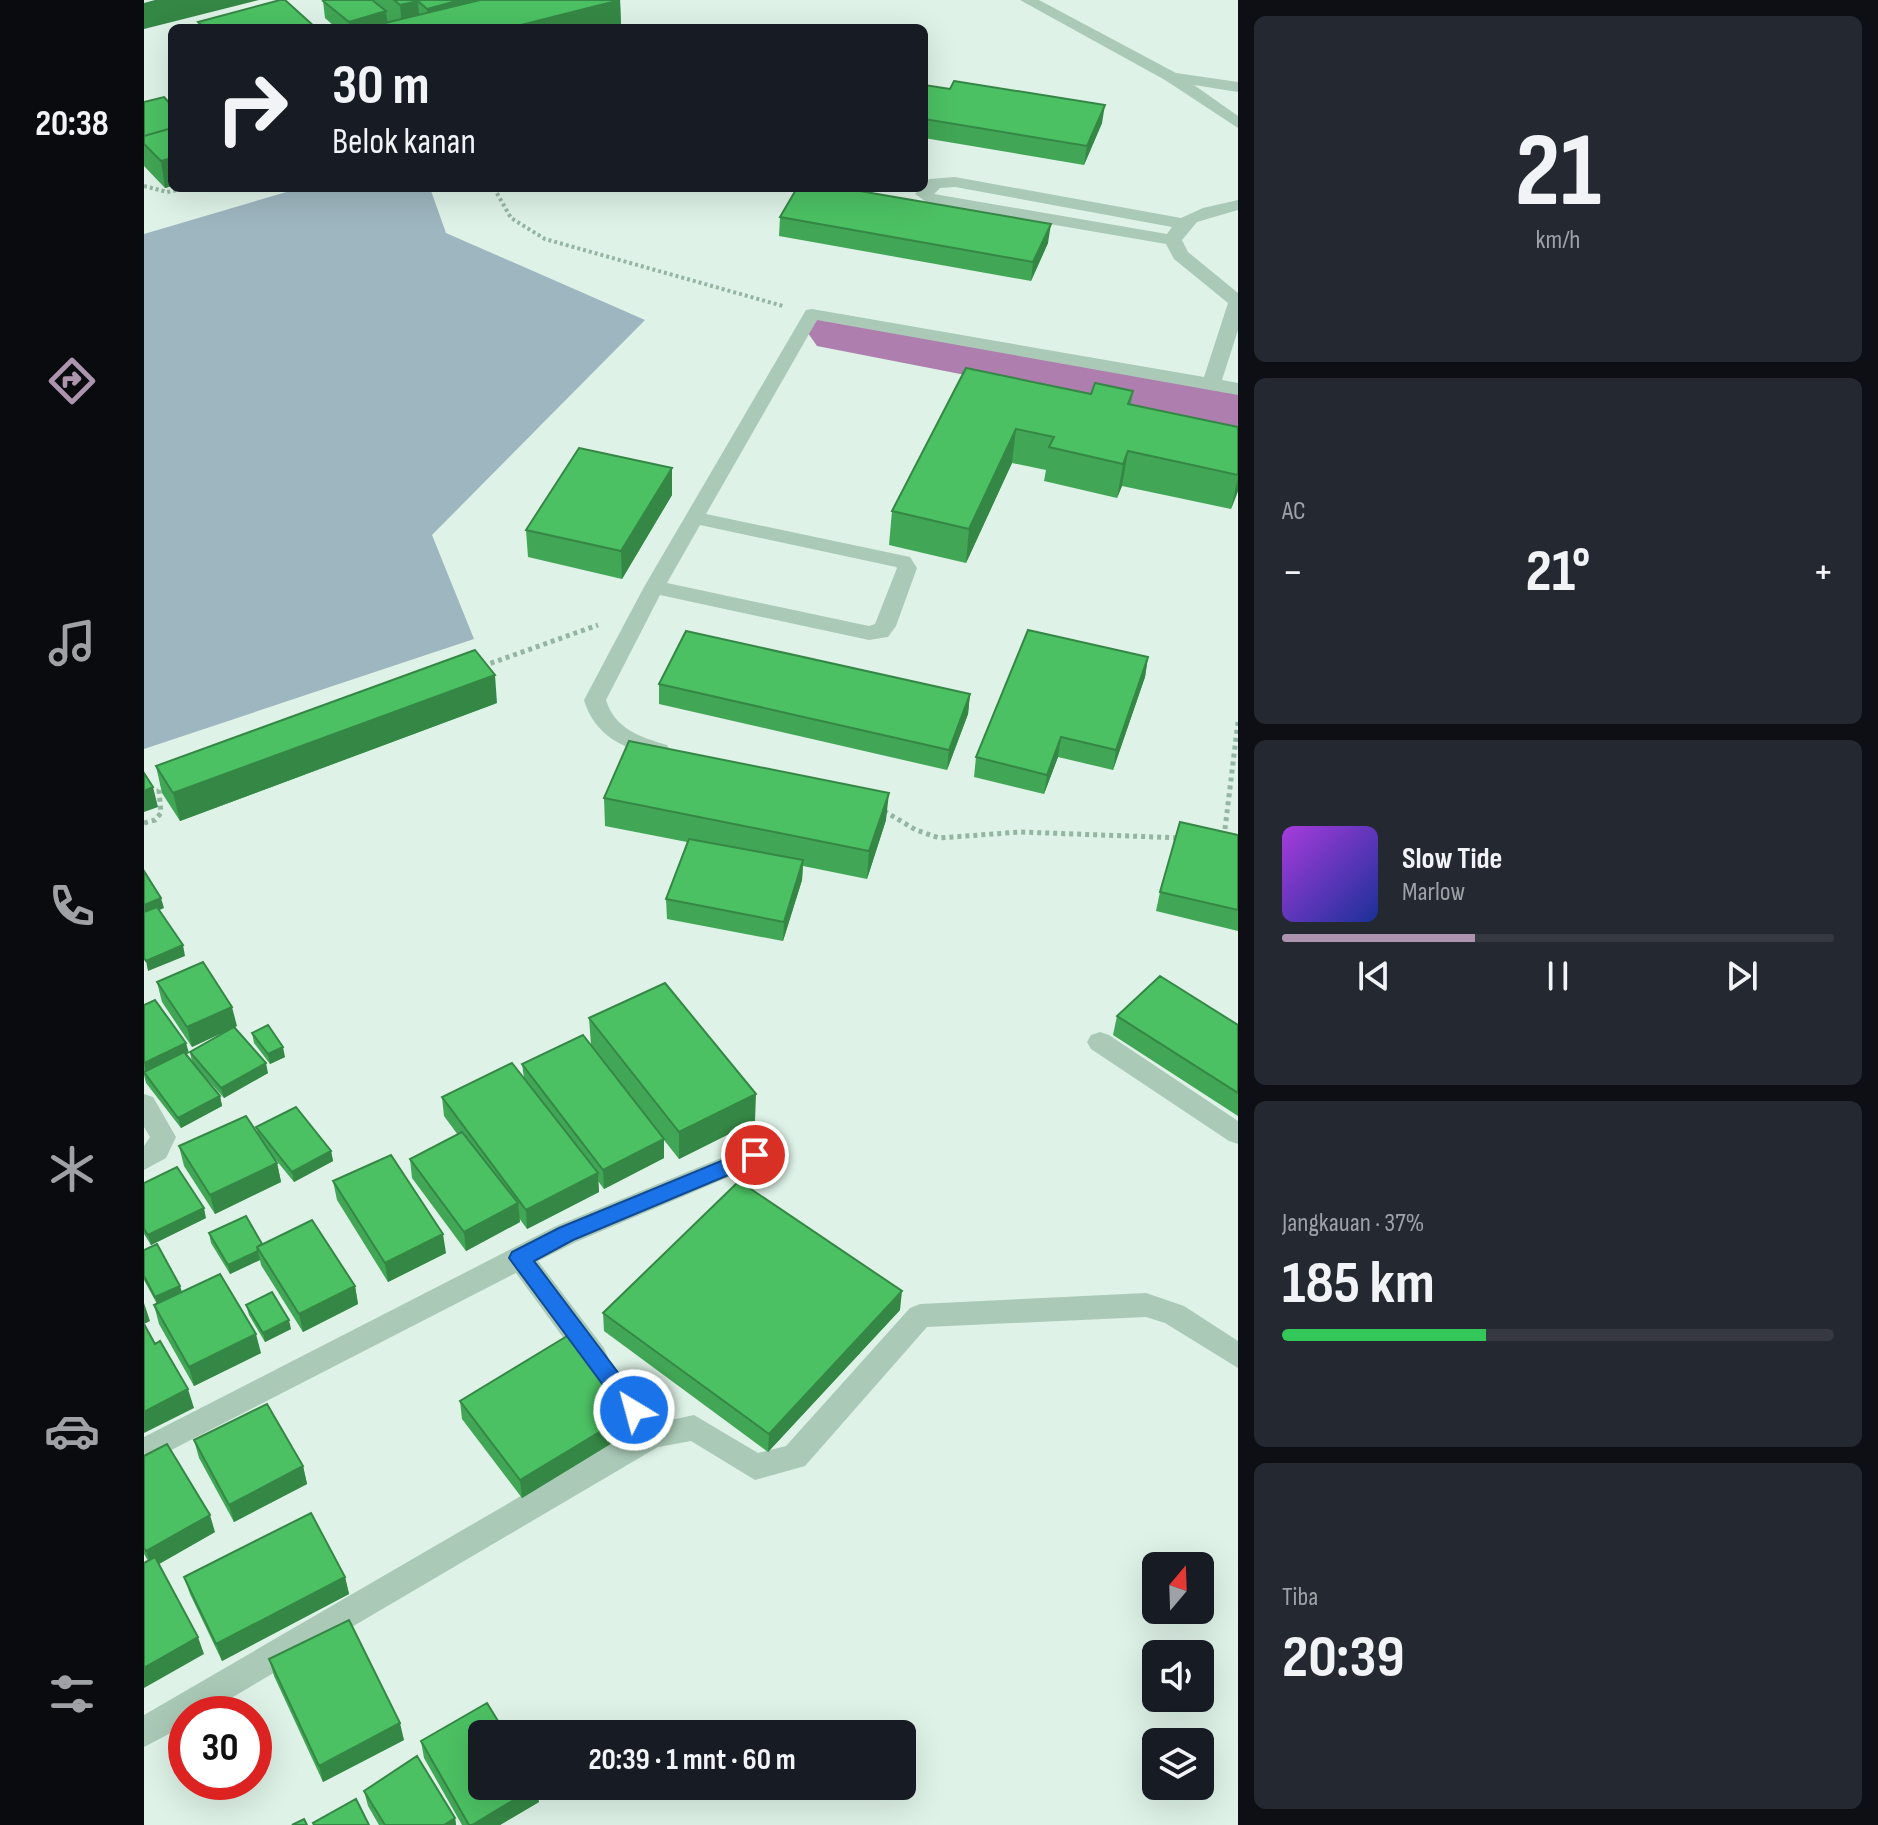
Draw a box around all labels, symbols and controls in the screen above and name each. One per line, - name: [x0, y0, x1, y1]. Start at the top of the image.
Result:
- text: 30 m: [332, 53, 430, 120]
- icon: right: [200, 56, 304, 160]
- text: 20:38: [35, 103, 109, 146]
- text: 21: [1515, 110, 1601, 235]
- text: Belok kanan: [332, 121, 476, 164]
- text: km/h: [1536, 225, 1580, 256]
- icon: directions: [44, 353, 100, 409]
- text: AC: [1282, 496, 1306, 527]
- text: 21°: [1525, 536, 1591, 608]
- text: −: [1282, 546, 1304, 599]
- text: +: [1812, 546, 1834, 599]
- icon: music: [44, 615, 100, 671]
- text: Slow Tide: [1402, 841, 1502, 877]
- text: Marlow: [1402, 877, 1465, 908]
- icon: phone: [44, 878, 100, 934]
- icon: previous: [1352, 954, 1396, 998]
- icon: pause: [1536, 954, 1580, 998]
- icon: next: [1720, 954, 1764, 998]
- pin: [721, 1121, 789, 1189]
- icon: arrive: [733, 1133, 777, 1177]
- icon: climate: [44, 1141, 100, 1197]
- text: Jangkauan · 37%: [1282, 1208, 1424, 1239]
- text: 185 km: [1282, 1248, 1435, 1320]
- position arrow: [592, 1368, 676, 1452]
- icon: car: [44, 1403, 100, 1459]
- north arrow: [1142, 1552, 1214, 1624]
- map controls: [1142, 1552, 1214, 1800]
- text: Tiba: [1282, 1582, 1318, 1613]
- text: 20:39: [1282, 1622, 1405, 1694]
- button: sound: [1142, 1640, 1214, 1712]
- icon: filters: [44, 1666, 100, 1722]
- speed limit sign: 30: [168, 1696, 272, 1800]
- button: layers: [1142, 1728, 1214, 1800]
- text: 20:39 · 1 mnt · 60 m: [588, 1742, 796, 1778]

